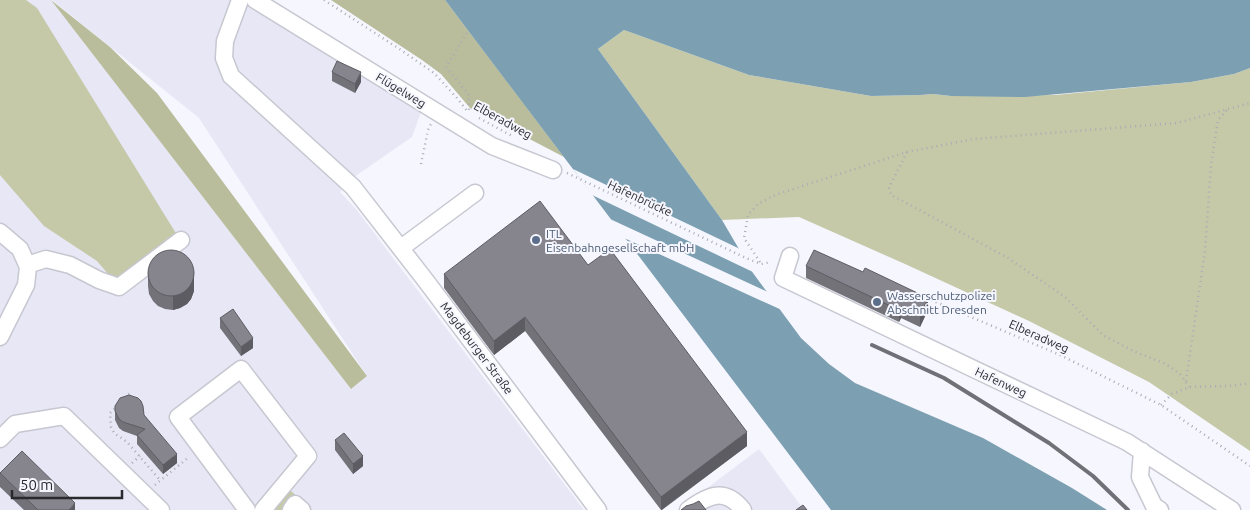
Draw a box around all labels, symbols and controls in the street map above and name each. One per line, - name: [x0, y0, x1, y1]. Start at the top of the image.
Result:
- street label: Flügelweg: [374, 70, 428, 110]
- street label: Elberadweg: [472, 99, 534, 141]
- street label: Hafenbrücke: [606, 178, 674, 218]
- place label: ITL Eisenbahngesellschaft mbH: [546, 227, 694, 254]
- marker: ITL Eisenbahngesellschaft mbH: [530, 234, 542, 246]
- place label: Wasserschutzpolizei Abschnitt Dresden: [887, 289, 995, 316]
- marker: Wasserschutzpolizei Abschnitt Dresden: [871, 296, 883, 308]
- street label: Magdeburger Straße: [438, 299, 516, 397]
- street label: Elberadweg: [1007, 317, 1071, 355]
- street label: Hafenweg: [973, 364, 1029, 400]
- scale bar: [12, 468, 122, 500]
- text: 50 m: [20, 476, 53, 493]

